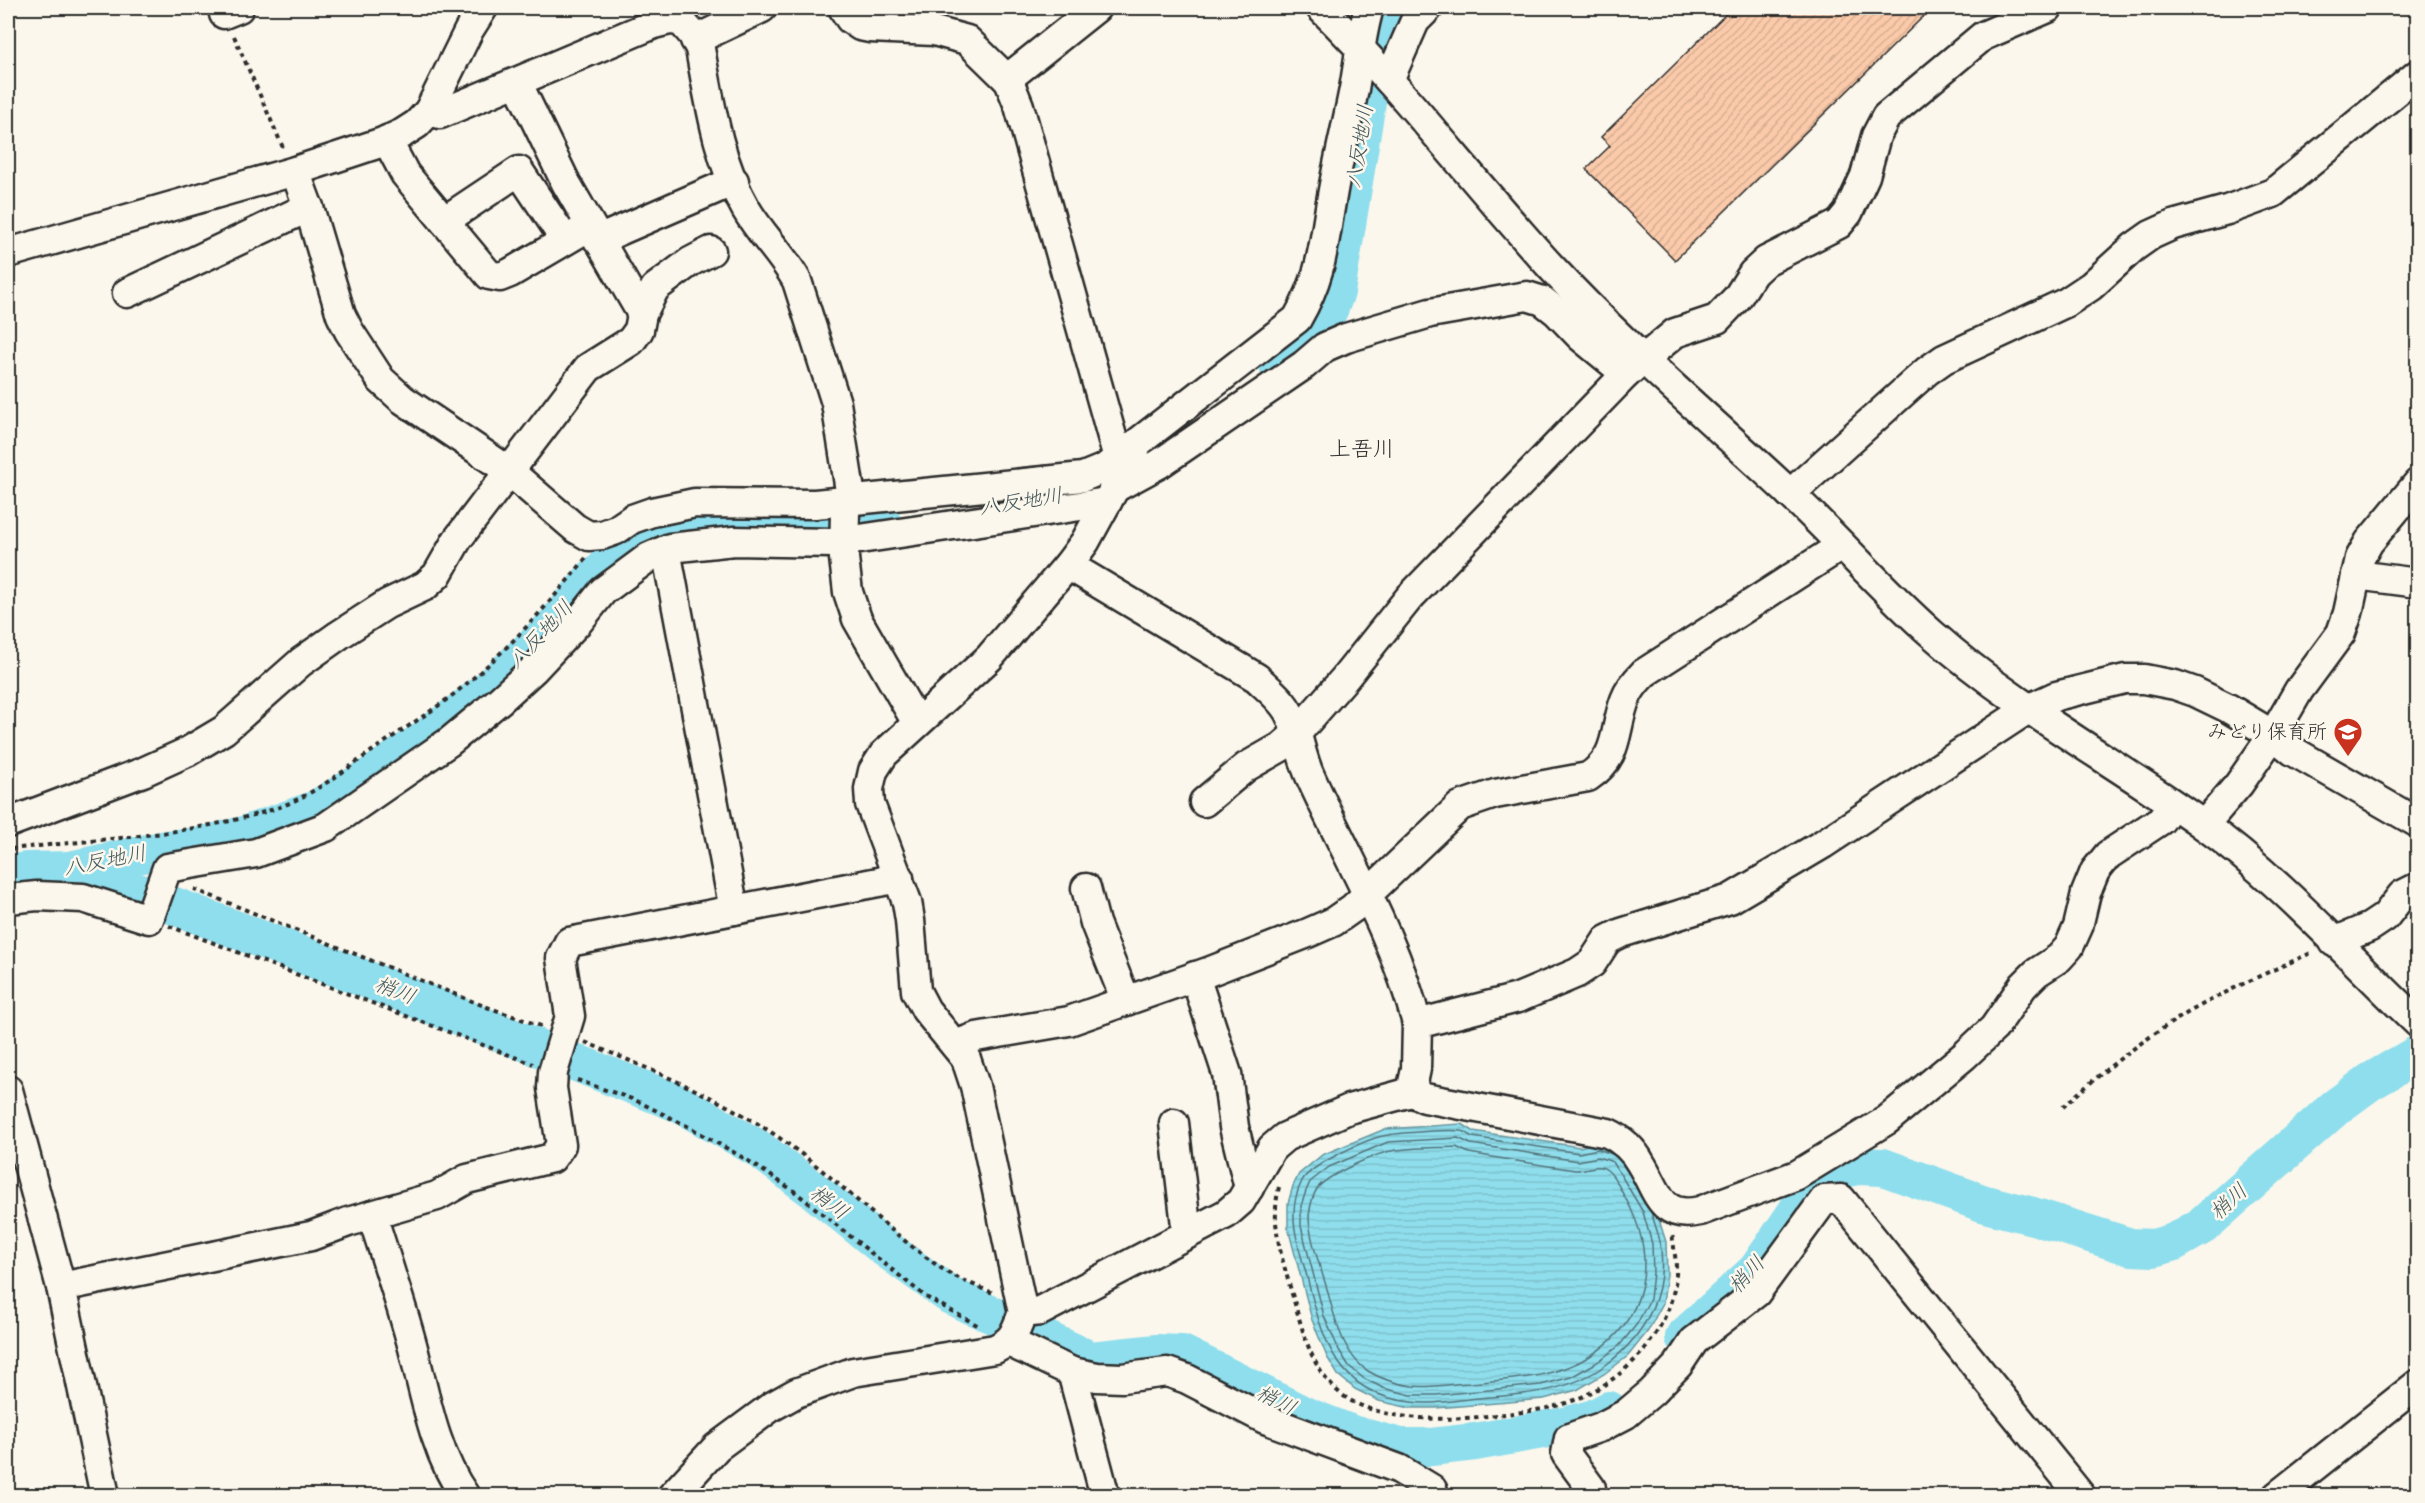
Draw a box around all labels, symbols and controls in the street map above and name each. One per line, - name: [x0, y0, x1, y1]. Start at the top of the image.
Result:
- water label: 八反地川: [1340, 102, 1380, 190]
- district label: 上吾川: [1329, 436, 1395, 464]
- water label: 八反地川: [977, 482, 1065, 522]
- water label: 八反地川: [502, 595, 580, 675]
- school or university icon: みどり保育所: [2332, 716, 2364, 758]
- place label: みどり保育所: [2207, 719, 2327, 746]
- water label: 八反地川: [61, 839, 149, 883]
- water label: 梢川: [370, 970, 420, 1012]
- water label: 梢川: [2204, 1178, 2254, 1226]
- water label: 梢川: [804, 1179, 854, 1227]
- water label: 梢川: [1722, 1250, 1772, 1300]
- water label: 梢川: [1251, 1379, 1301, 1423]

